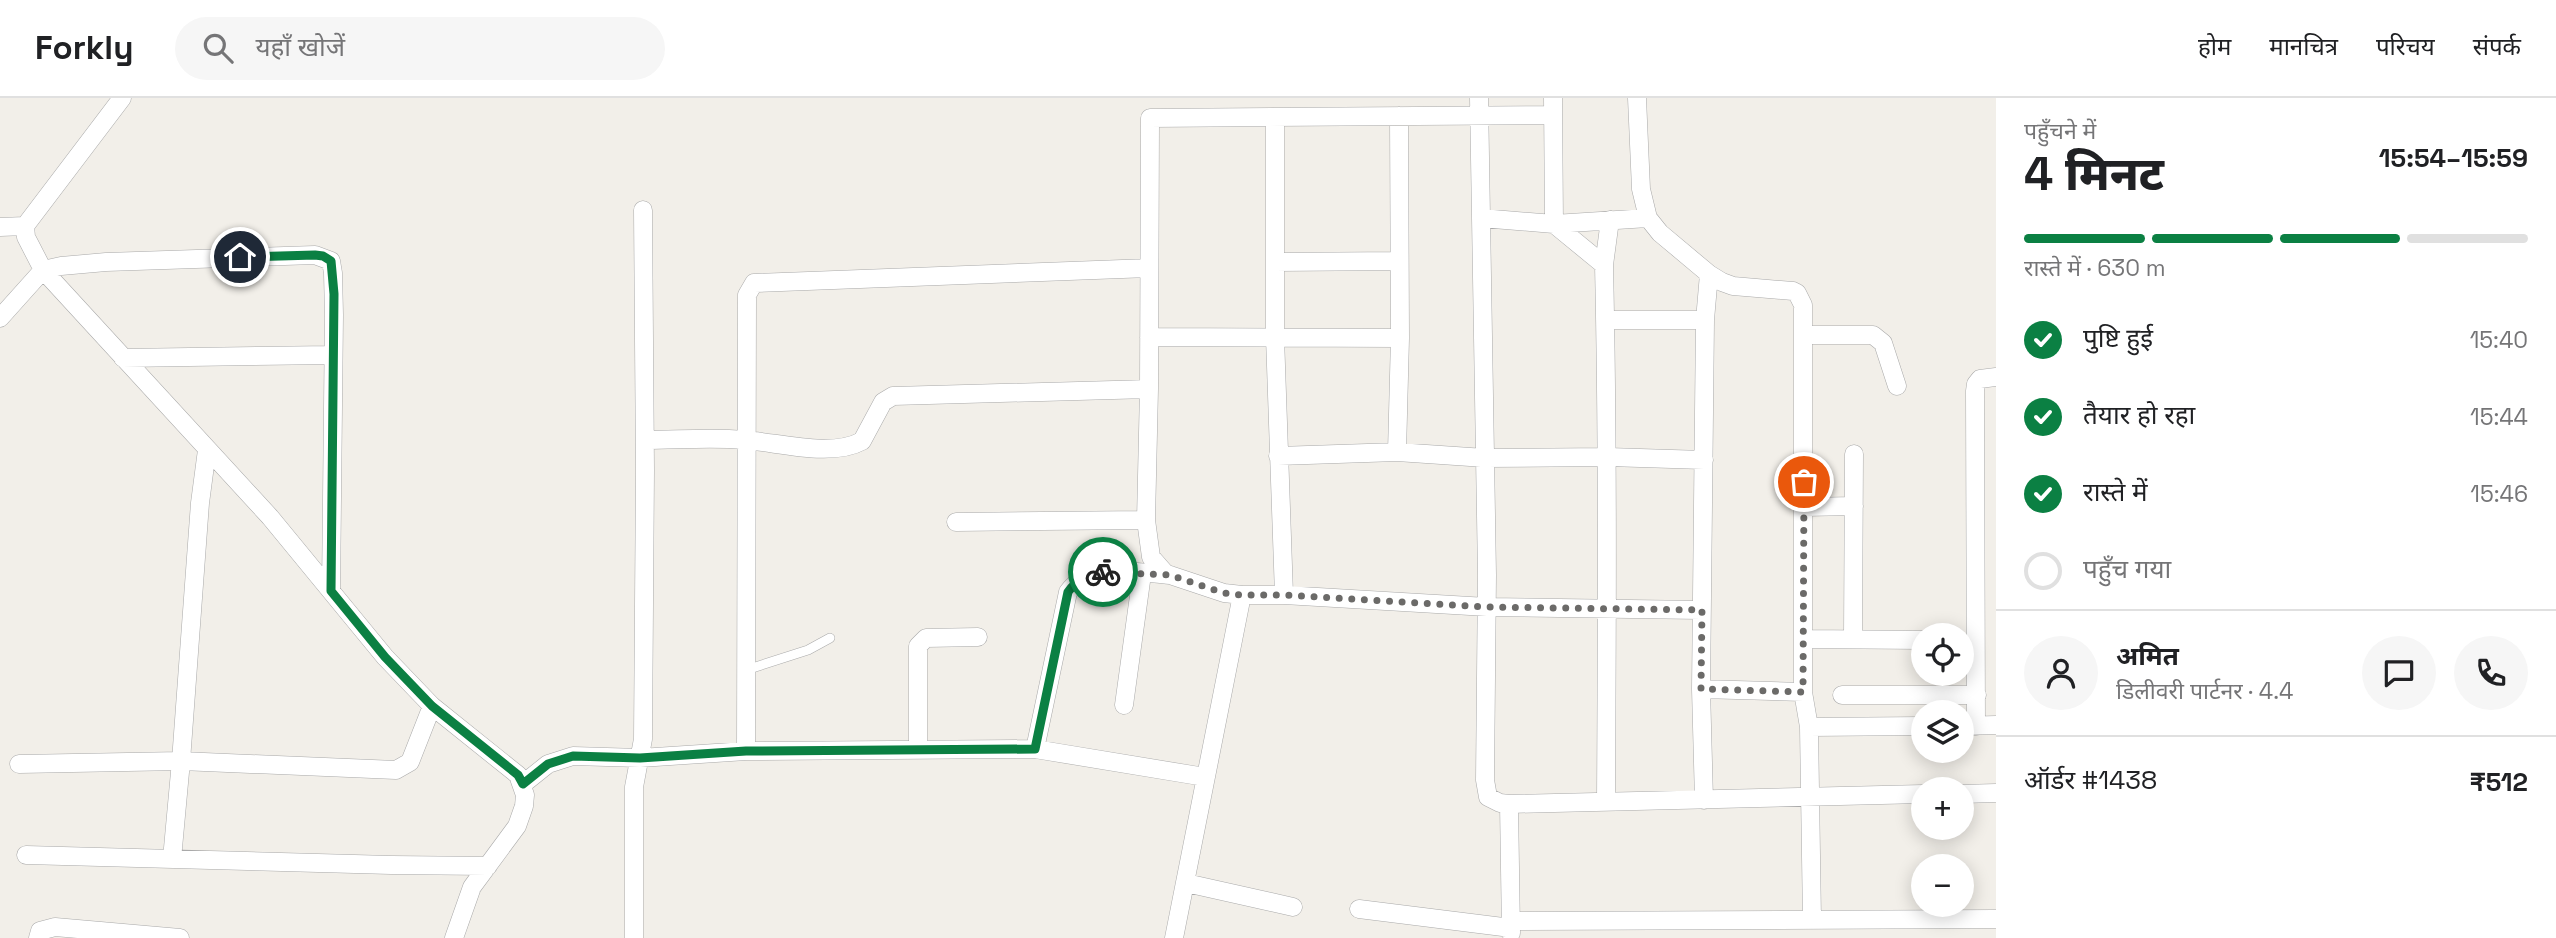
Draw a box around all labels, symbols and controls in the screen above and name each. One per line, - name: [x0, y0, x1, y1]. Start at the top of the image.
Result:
- search box: [175, 17, 665, 80]
- text: Forkly: [35, 27, 133, 69]
- icon: search: [199, 29, 237, 67]
- text: यहाँ खोजें: [255, 30, 345, 64]
- text: होम: [2198, 31, 2231, 62]
- text: मानचित्र: [2269, 31, 2338, 62]
- text: परिचय: [2376, 31, 2435, 62]
- text: संपर्क: [2473, 31, 2521, 62]
- text: पहुँचने में: [2024, 116, 2096, 146]
- text: 15:54–15:59: [2379, 141, 2528, 175]
- text: 4 मिनट: [2024, 145, 2164, 203]
- pin: [210, 227, 270, 287]
- icon: home: [221, 238, 259, 276]
- text: रास्ते में · 630 m: [2024, 253, 2166, 283]
- icon: check: [2024, 321, 2062, 359]
- text: पुष्टि हुई: [2083, 321, 2153, 355]
- text: 15:40: [2470, 325, 2528, 355]
- icon: check: [2024, 398, 2062, 436]
- text: तैयार हो रहा: [2083, 398, 2195, 432]
- text: 15:44: [2470, 402, 2528, 432]
- pin: [1774, 452, 1834, 512]
- icon: bag: [1785, 463, 1823, 501]
- icon: check: [2024, 475, 2062, 513]
- text: रास्ते में: [2083, 475, 2148, 509]
- text: 15:46: [2470, 479, 2528, 509]
- courier: [1068, 537, 1138, 607]
- text: पहुँच गया: [2083, 552, 2171, 586]
- icon: bike: [1084, 553, 1122, 591]
- map controls: [1911, 623, 1974, 917]
- button: locate: [1911, 623, 1974, 686]
- button: person: [2024, 636, 2098, 710]
- button: chat: [2362, 636, 2436, 710]
- button: phone: [2454, 636, 2528, 710]
- text: अमित: [2116, 639, 2179, 673]
- text: डिलीवरी पार्टनर · 4.4: [2116, 676, 2293, 706]
- button: layers: [1911, 700, 1974, 763]
- text: ऑर्डर #1438: [2024, 763, 2157, 797]
- text: ₹512: [2469, 765, 2528, 799]
- button: +: [1911, 777, 1974, 840]
- button: −: [1911, 854, 1974, 917]

